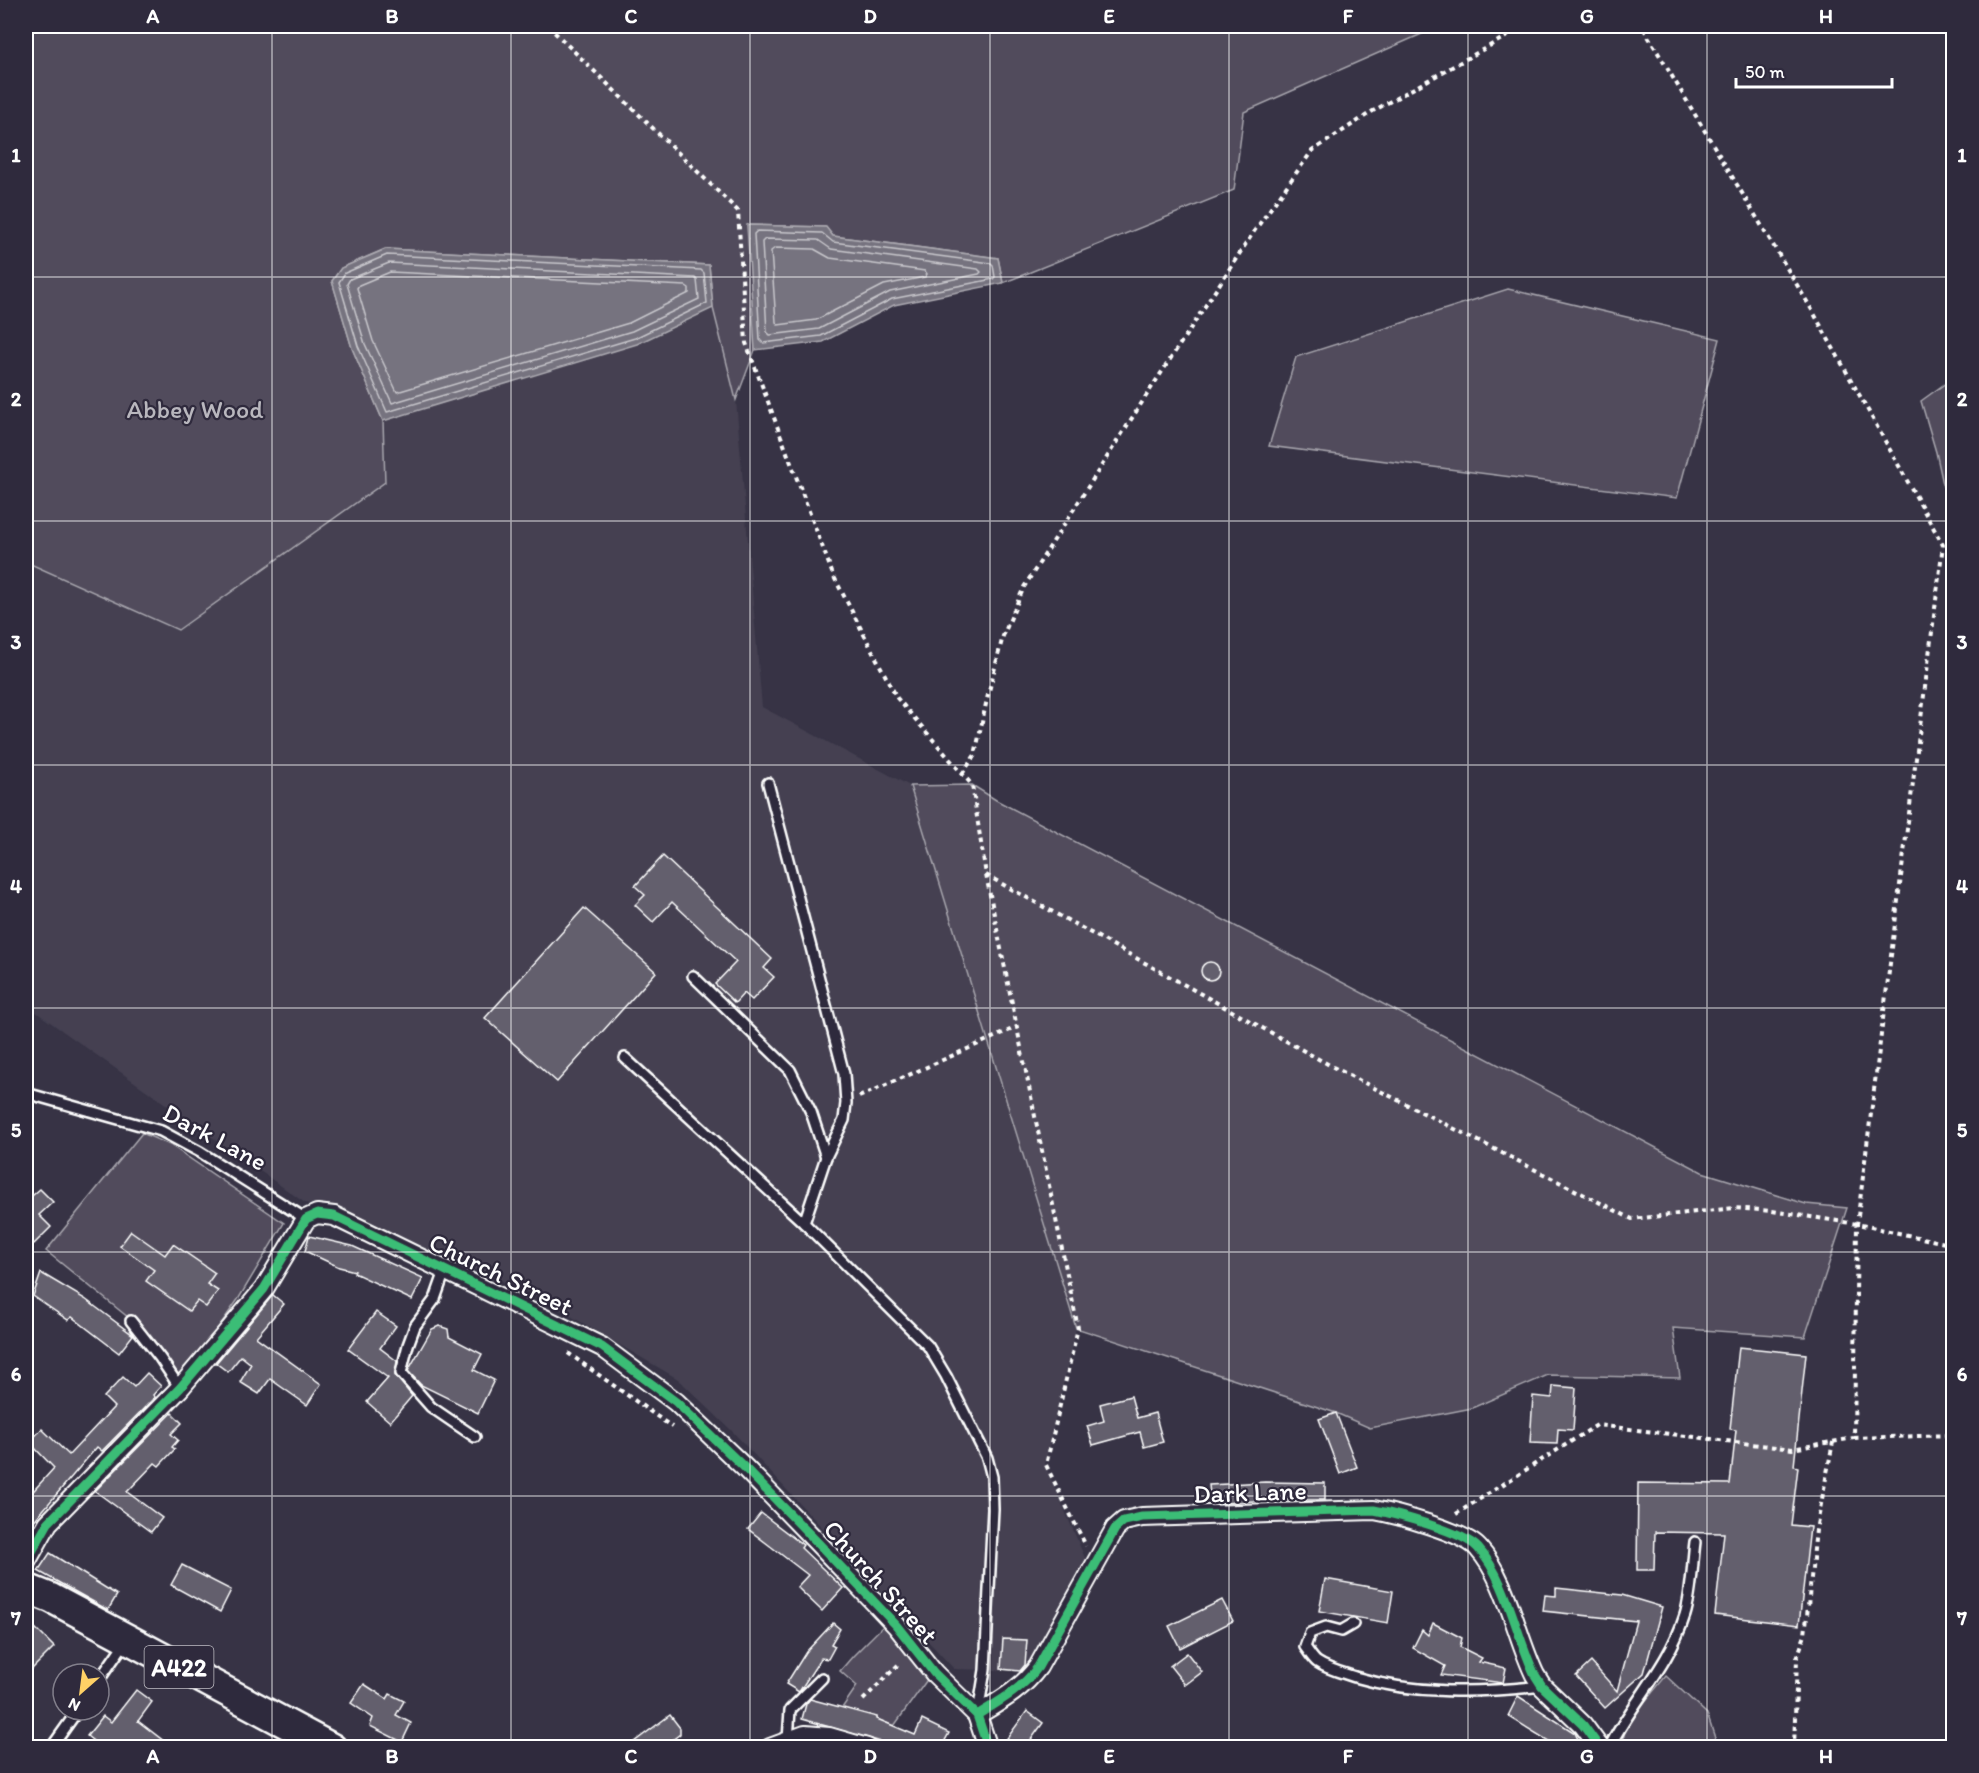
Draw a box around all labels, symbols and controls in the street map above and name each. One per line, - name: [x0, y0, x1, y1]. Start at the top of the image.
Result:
- text: A: [146, 4, 160, 28]
- text: B: [386, 4, 399, 28]
- text: C: [625, 4, 638, 28]
- text: D: [863, 4, 877, 28]
- text: E: [1103, 4, 1115, 28]
- text: F: [1343, 4, 1354, 28]
- text: G: [1580, 4, 1594, 28]
- text: H: [1819, 4, 1833, 28]
- scale bar: [1736, 51, 1892, 89]
- text: 50 m: [1745, 61, 1785, 83]
- text: 1: [11, 143, 21, 167]
- text: 1: [1957, 143, 1967, 167]
- text: 2: [11, 387, 22, 411]
- text: 2: [1957, 387, 1968, 411]
- park label: Abbey Wood: [126, 393, 264, 425]
- text: 3: [11, 630, 22, 654]
- text: 3: [1957, 630, 1968, 654]
- text: 4: [10, 874, 22, 898]
- text: 4: [1956, 874, 1968, 898]
- street label: Dark Lane: [157, 1096, 273, 1178]
- text: 5: [11, 1118, 22, 1142]
- text: 5: [1957, 1118, 1968, 1142]
- street label: Church Street: [424, 1225, 578, 1323]
- text: 6: [11, 1362, 22, 1386]
- text: 6: [1957, 1362, 1968, 1386]
- street label: Dark Lane: [1193, 1474, 1307, 1510]
- street label: Church Street: [817, 1513, 945, 1651]
- text: 7: [10, 1606, 21, 1630]
- text: 7: [1956, 1606, 1967, 1630]
- road number: A422: [144, 1646, 213, 1688]
- north arrow: [51, 1662, 111, 1722]
- text: N: [65, 1694, 83, 1716]
- text: A: [146, 1744, 160, 1768]
- text: B: [386, 1744, 399, 1768]
- text: C: [625, 1744, 638, 1768]
- text: D: [863, 1744, 877, 1768]
- text: E: [1103, 1744, 1115, 1768]
- text: F: [1343, 1744, 1354, 1768]
- text: G: [1580, 1744, 1594, 1768]
- text: H: [1819, 1744, 1833, 1768]

